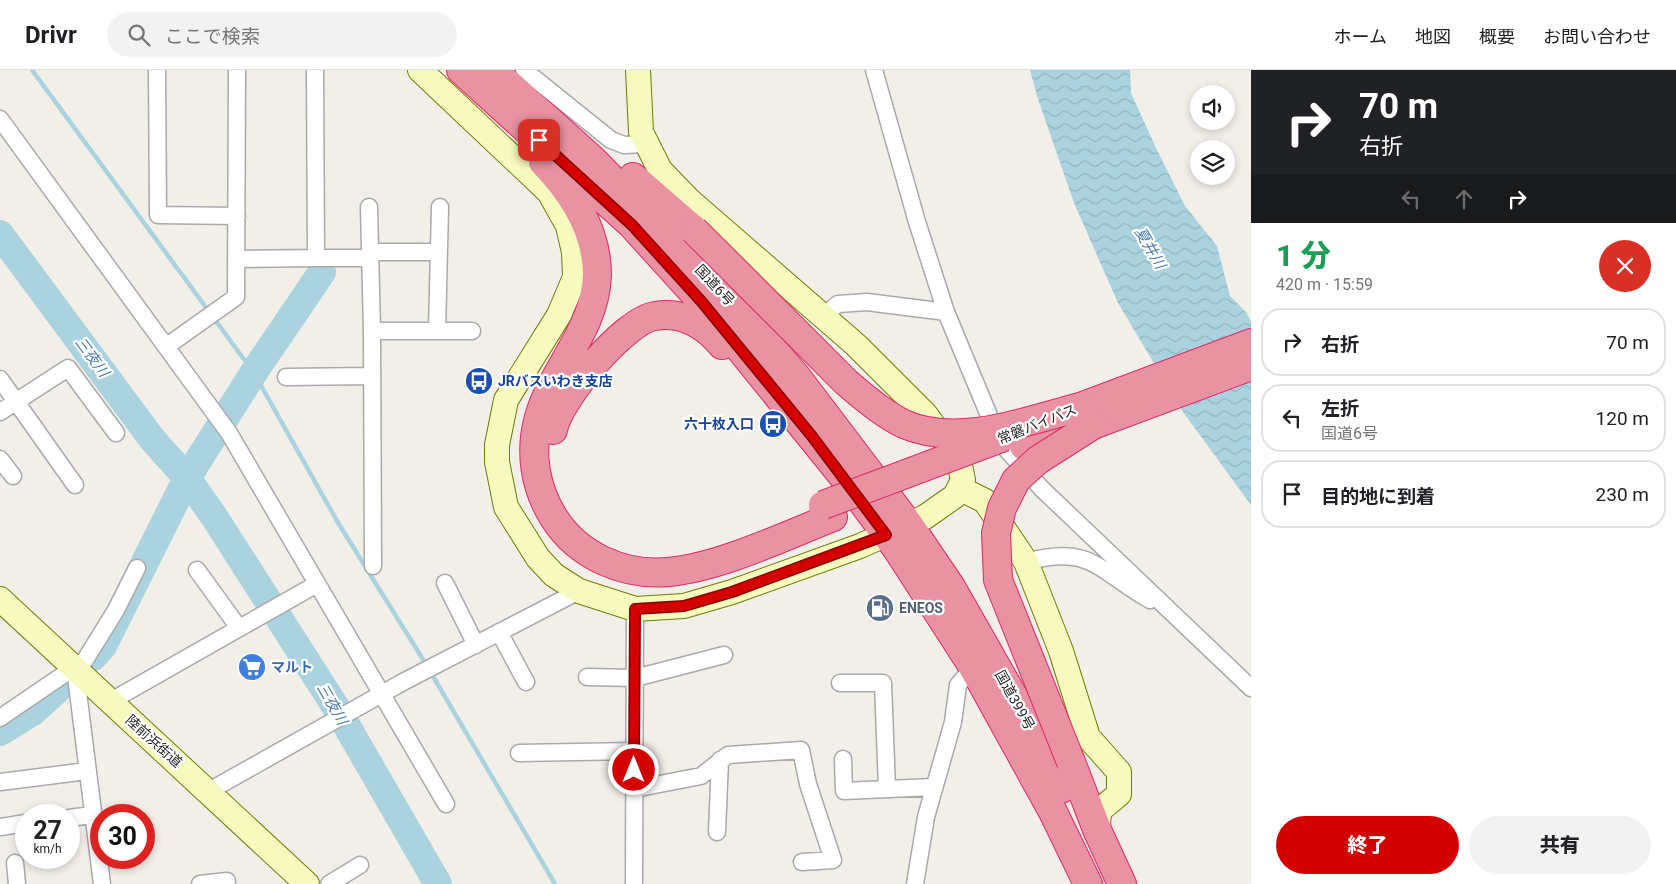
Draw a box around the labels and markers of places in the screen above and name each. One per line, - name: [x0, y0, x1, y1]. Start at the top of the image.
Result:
- pin: [518, 119, 560, 161]
- bus stop icon: JRバスいわき支店: [464, 366, 494, 396]
- place label: JRバスいわき支店: [498, 373, 613, 389]
- bus stop icon: 六十枚入口: [758, 409, 788, 439]
- place label: 六十枚入口: [684, 416, 754, 432]
- fuel station icon: ENEOS: [865, 593, 895, 623]
- place label: ENEOS: [899, 600, 943, 616]
- supermarket icon: マルト: [237, 652, 267, 682]
- place label: マルト: [271, 659, 313, 675]

